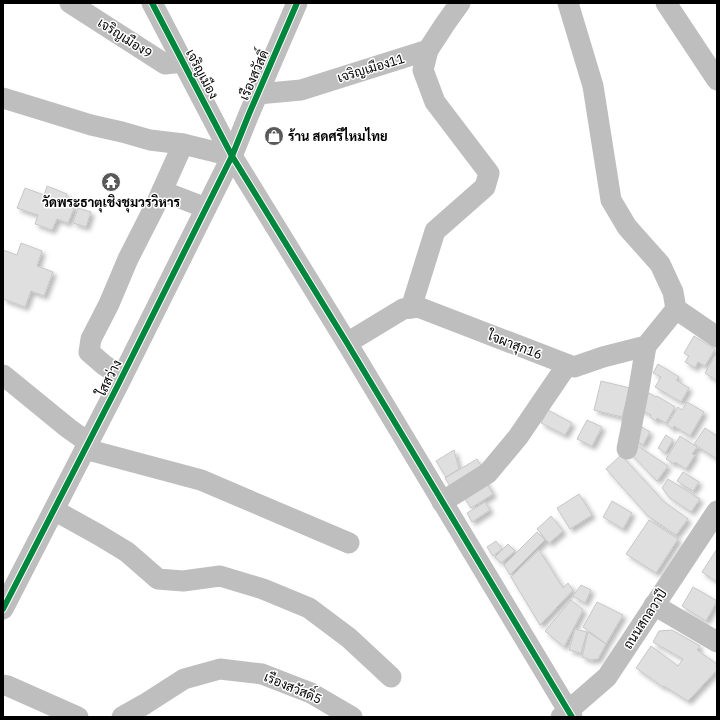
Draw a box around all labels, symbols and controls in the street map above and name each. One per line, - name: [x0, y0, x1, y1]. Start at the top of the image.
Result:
- street label: เจริญเมือง9: [95, 13, 156, 62]
- street label: เรืองสวัสดิ์: [231, 45, 273, 103]
- street label: เจริญเมือง: [182, 46, 223, 102]
- street label: เจริญเมือง11: [335, 49, 407, 86]
- shop icon: ร้าน สดศรีไหมไทย: [263, 125, 285, 147]
- place label: ร้าน สดศรีไหมไทย: [288, 127, 388, 145]
- temple icon: วัดพระธาตุเชิงชุมวรวิหาร: [100, 171, 122, 193]
- place label: วัดพระธาตุเชิงชุมวรวิหาร: [42, 194, 181, 213]
- street label: ใจผาสุก16: [484, 326, 545, 364]
- street label: ใสสว่าง: [92, 357, 125, 400]
- street label: ถนนสกลวาปี: [618, 585, 671, 652]
- street label: เรืองสวัสดิ์5: [262, 664, 326, 708]

